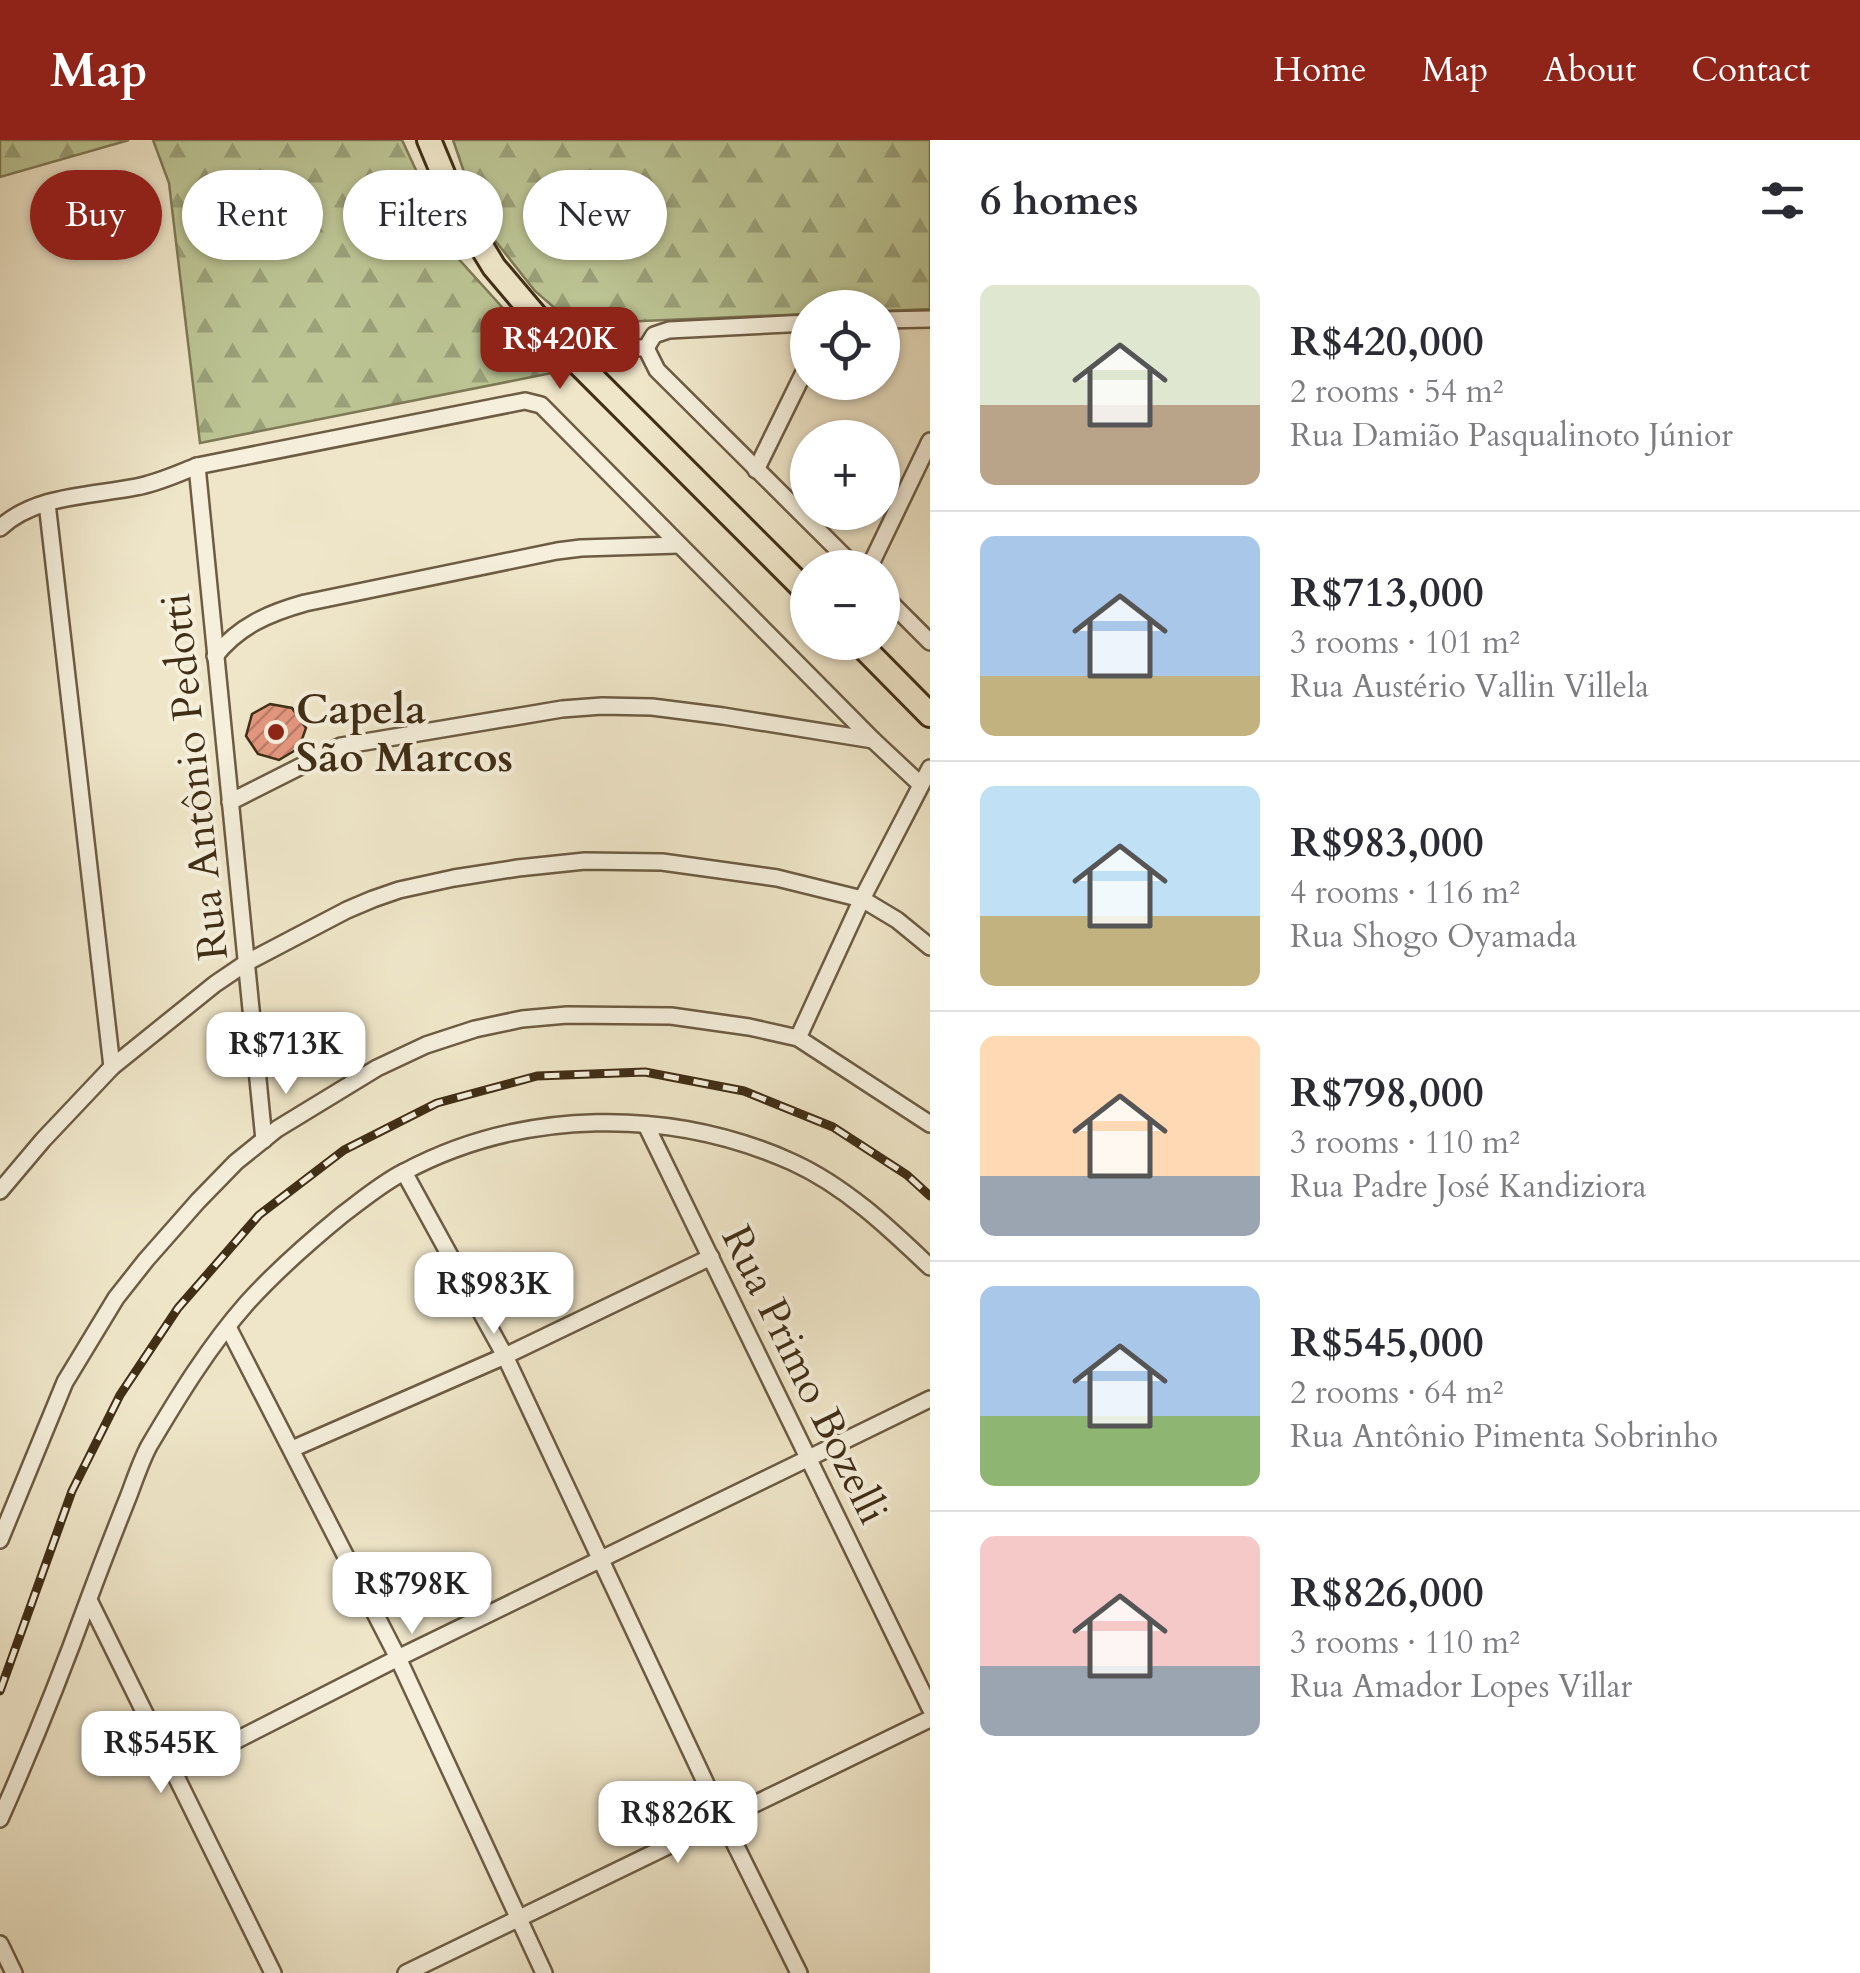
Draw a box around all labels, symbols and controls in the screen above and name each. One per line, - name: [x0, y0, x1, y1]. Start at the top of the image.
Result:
- text: Map: [50, 38, 148, 103]
- text: Home: [1273, 46, 1367, 94]
- text: Map: [1422, 46, 1488, 94]
- text: About: [1543, 46, 1636, 94]
- text: Contact: [1691, 46, 1810, 94]
- chip: Buy: [30, 170, 162, 260]
- chip: Rent: [182, 170, 323, 260]
- chip: Filters: [343, 170, 503, 260]
- chip: New: [523, 170, 667, 260]
- text: 6 homes: [980, 172, 1138, 229]
- icon: filters: [1755, 173, 1810, 228]
- map controls: [790, 290, 900, 660]
- button: locate: [790, 290, 900, 400]
- pin: R$420K: [479, 307, 641, 392]
- text: R$420,000: [1290, 313, 1484, 370]
- text: R$420K: [502, 317, 618, 361]
- icon: home: [1060, 325, 1180, 445]
- text: 2 rooms · 54 m²: [1290, 370, 1503, 414]
- text: Rua Damião Pasqualinoto Júnior: [1290, 414, 1733, 458]
- button: +: [790, 420, 900, 530]
- button: −: [790, 550, 900, 660]
- text: R$713,000: [1290, 564, 1484, 621]
- icon: home: [1060, 576, 1180, 696]
- street label: Rua Antônio Pedotti: [147, 591, 242, 963]
- text: 3 rooms · 101 m²: [1290, 621, 1520, 665]
- text: Rua Austério Vallin Villela: [1290, 665, 1649, 709]
- place label: Capela São Marcos: [296, 681, 513, 786]
- marker: Capela São Marcos: [265, 721, 287, 743]
- text: R$983,000: [1290, 814, 1484, 871]
- icon: home: [1060, 826, 1180, 946]
- text: 4 rooms · 116 m²: [1290, 871, 1520, 915]
- text: Rua Shogo Oyamada: [1290, 915, 1577, 959]
- pin: R$713K: [205, 1012, 367, 1097]
- text: R$713K: [228, 1022, 344, 1066]
- text: R$798,000: [1290, 1064, 1484, 1121]
- icon: home: [1060, 1076, 1180, 1196]
- text: 3 rooms · 110 m²: [1290, 1121, 1520, 1165]
- text: Rua Padre José Kandiziora: [1290, 1165, 1647, 1209]
- street label: Rua Primo Bozelli: [708, 1216, 902, 1533]
- pin: R$983K: [413, 1252, 575, 1337]
- text: R$983K: [436, 1262, 552, 1306]
- text: R$545,000: [1290, 1314, 1484, 1371]
- icon: home: [1060, 1326, 1180, 1446]
- text: 2 rooms · 64 m²: [1290, 1371, 1503, 1415]
- text: Rua Antônio Pimenta Sobrinho: [1290, 1415, 1718, 1459]
- pin: R$798K: [331, 1552, 493, 1637]
- text: R$798K: [354, 1562, 470, 1606]
- text: R$826,000: [1290, 1564, 1484, 1621]
- icon: home: [1060, 1576, 1180, 1696]
- text: 3 rooms · 110 m²: [1290, 1621, 1520, 1665]
- text: Rua Amador Lopes Villar: [1290, 1665, 1632, 1709]
- pin: R$545K: [80, 1711, 242, 1796]
- text: R$545K: [103, 1721, 219, 1765]
- pin: R$826K: [597, 1781, 759, 1866]
- text: R$826K: [620, 1791, 736, 1835]

